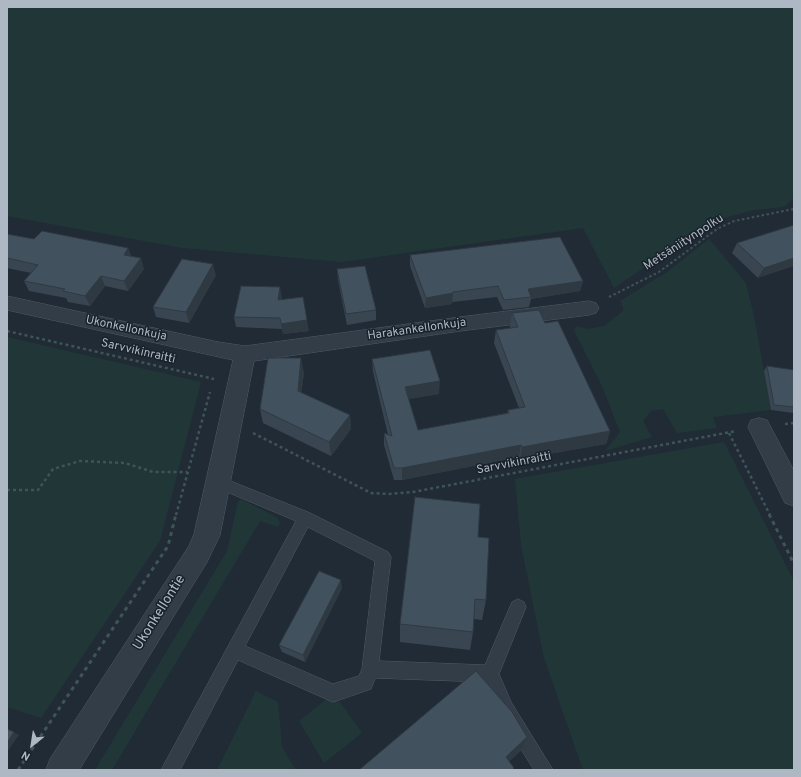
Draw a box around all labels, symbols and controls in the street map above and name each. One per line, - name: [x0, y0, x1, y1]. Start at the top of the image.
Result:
- street label: Metsäniitynpolku: [641, 212, 727, 274]
- street label: Ukonkellonkuja: [84, 313, 168, 345]
- street label: Harakankellonkuja: [367, 316, 467, 344]
- street label: Sarvvikinraitti: [99, 336, 177, 368]
- street label: Sarvvikinraitti: [475, 450, 553, 478]
- street label: Ukonkellontie: [130, 572, 190, 654]
- north arrow: [12, 725, 52, 765]
- text: N: [19, 747, 33, 763]

